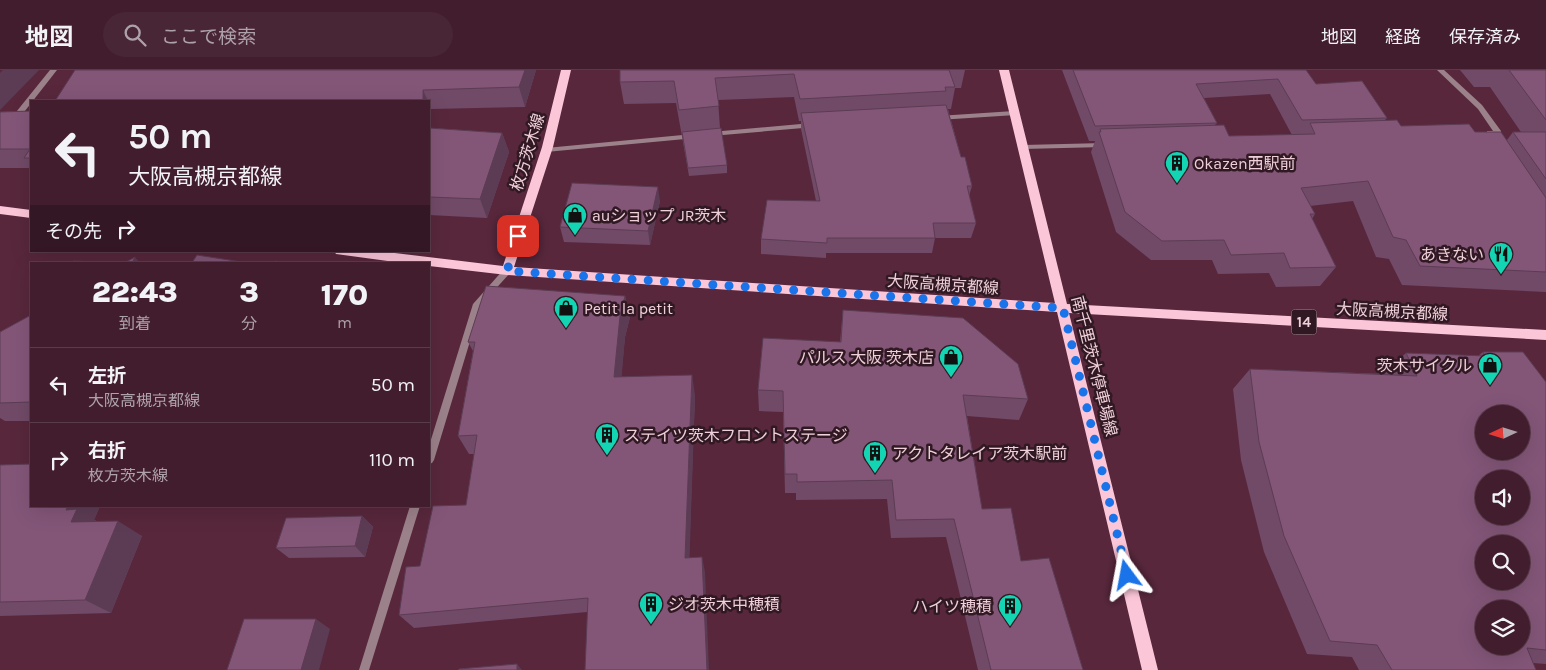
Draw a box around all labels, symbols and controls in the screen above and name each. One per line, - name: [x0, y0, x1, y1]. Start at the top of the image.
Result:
- search box: [103, 12, 453, 57]
- icon: search: [121, 21, 149, 49]
- text: 地図: [25, 23, 73, 51]
- text: ここで検索: [161, 26, 256, 48]
- text: 地図: [1321, 26, 1357, 48]
- text: 経路: [1385, 26, 1421, 48]
- text: 保存済み: [1449, 26, 1521, 48]
- street label: 枚方茨木線: [507, 111, 548, 193]
- text: 50 m: [128, 116, 213, 157]
- icon: left: [45, 120, 110, 185]
- building icon: Okazen西駅前: [1164, 150, 1190, 184]
- place label: Okazen西駅前: [1194, 154, 1296, 173]
- text: 大阪高槻京都線: [128, 164, 282, 190]
- shop icon: auショップ JR茨木: [562, 202, 588, 236]
- place label: auショップ JR茨木: [592, 206, 727, 225]
- icon: right: [112, 215, 140, 243]
- pin: [497, 215, 539, 257]
- text: その先: [45, 221, 102, 243]
- icon: arrive: [504, 222, 532, 250]
- restaurant icon: あきない: [1488, 241, 1514, 275]
- place label: あきない: [1420, 245, 1484, 264]
- street label: 大阪高槻京都線: [886, 271, 999, 298]
- text: 22:43: [92, 274, 178, 310]
- text: 3: [239, 274, 259, 310]
- text: 170: [321, 277, 368, 313]
- street label: 南千里茨木停車場線: [1068, 294, 1121, 438]
- shop icon: Petit la petit: [553, 295, 579, 329]
- place label: Petit la petit: [584, 299, 673, 318]
- street label: 大阪高槻京都線: [1336, 299, 1448, 324]
- road number: 14: [1292, 310, 1316, 334]
- text: m: [337, 313, 352, 332]
- text: 到着: [119, 314, 151, 333]
- text: 分: [241, 314, 257, 333]
- shop icon: パルス 大阪 茨木店: [938, 344, 964, 378]
- place label: パルス 大阪 茨木店: [798, 348, 934, 367]
- shop icon: 茨木サイクル: [1477, 352, 1503, 386]
- place label: 茨木サイクル: [1377, 356, 1472, 375]
- text: 左折: [88, 365, 126, 387]
- icon: left: [45, 371, 73, 399]
- text: 50 m: [371, 374, 415, 396]
- text: 大阪高槻京都線: [88, 391, 200, 410]
- north arrow: [1475, 405, 1530, 460]
- map controls: [1475, 405, 1530, 655]
- building icon: ステイツ茨木フロントステージ: [594, 422, 620, 456]
- place label: ステイツ茨木フロントステージ: [624, 426, 848, 445]
- text: 右折: [88, 440, 126, 462]
- building icon: アクトタレイア茨木駅前: [862, 440, 888, 474]
- place label: アクトタレイア茨木駅前: [892, 444, 1067, 463]
- icon: right: [45, 446, 73, 474]
- text: 110 m: [369, 449, 415, 471]
- text: 枚方茨木線: [88, 466, 168, 485]
- button: sound: [1475, 470, 1530, 525]
- button: search: [1475, 535, 1530, 590]
- position arrow: [1100, 548, 1152, 600]
- building icon: ジオ茨木中穂積: [638, 591, 664, 625]
- building icon: ハイツ穂積: [997, 593, 1023, 627]
- place label: ジオ茨木中穂積: [668, 595, 780, 614]
- place label: ハイツ穂積: [912, 597, 992, 616]
- button: layers: [1475, 600, 1530, 655]

